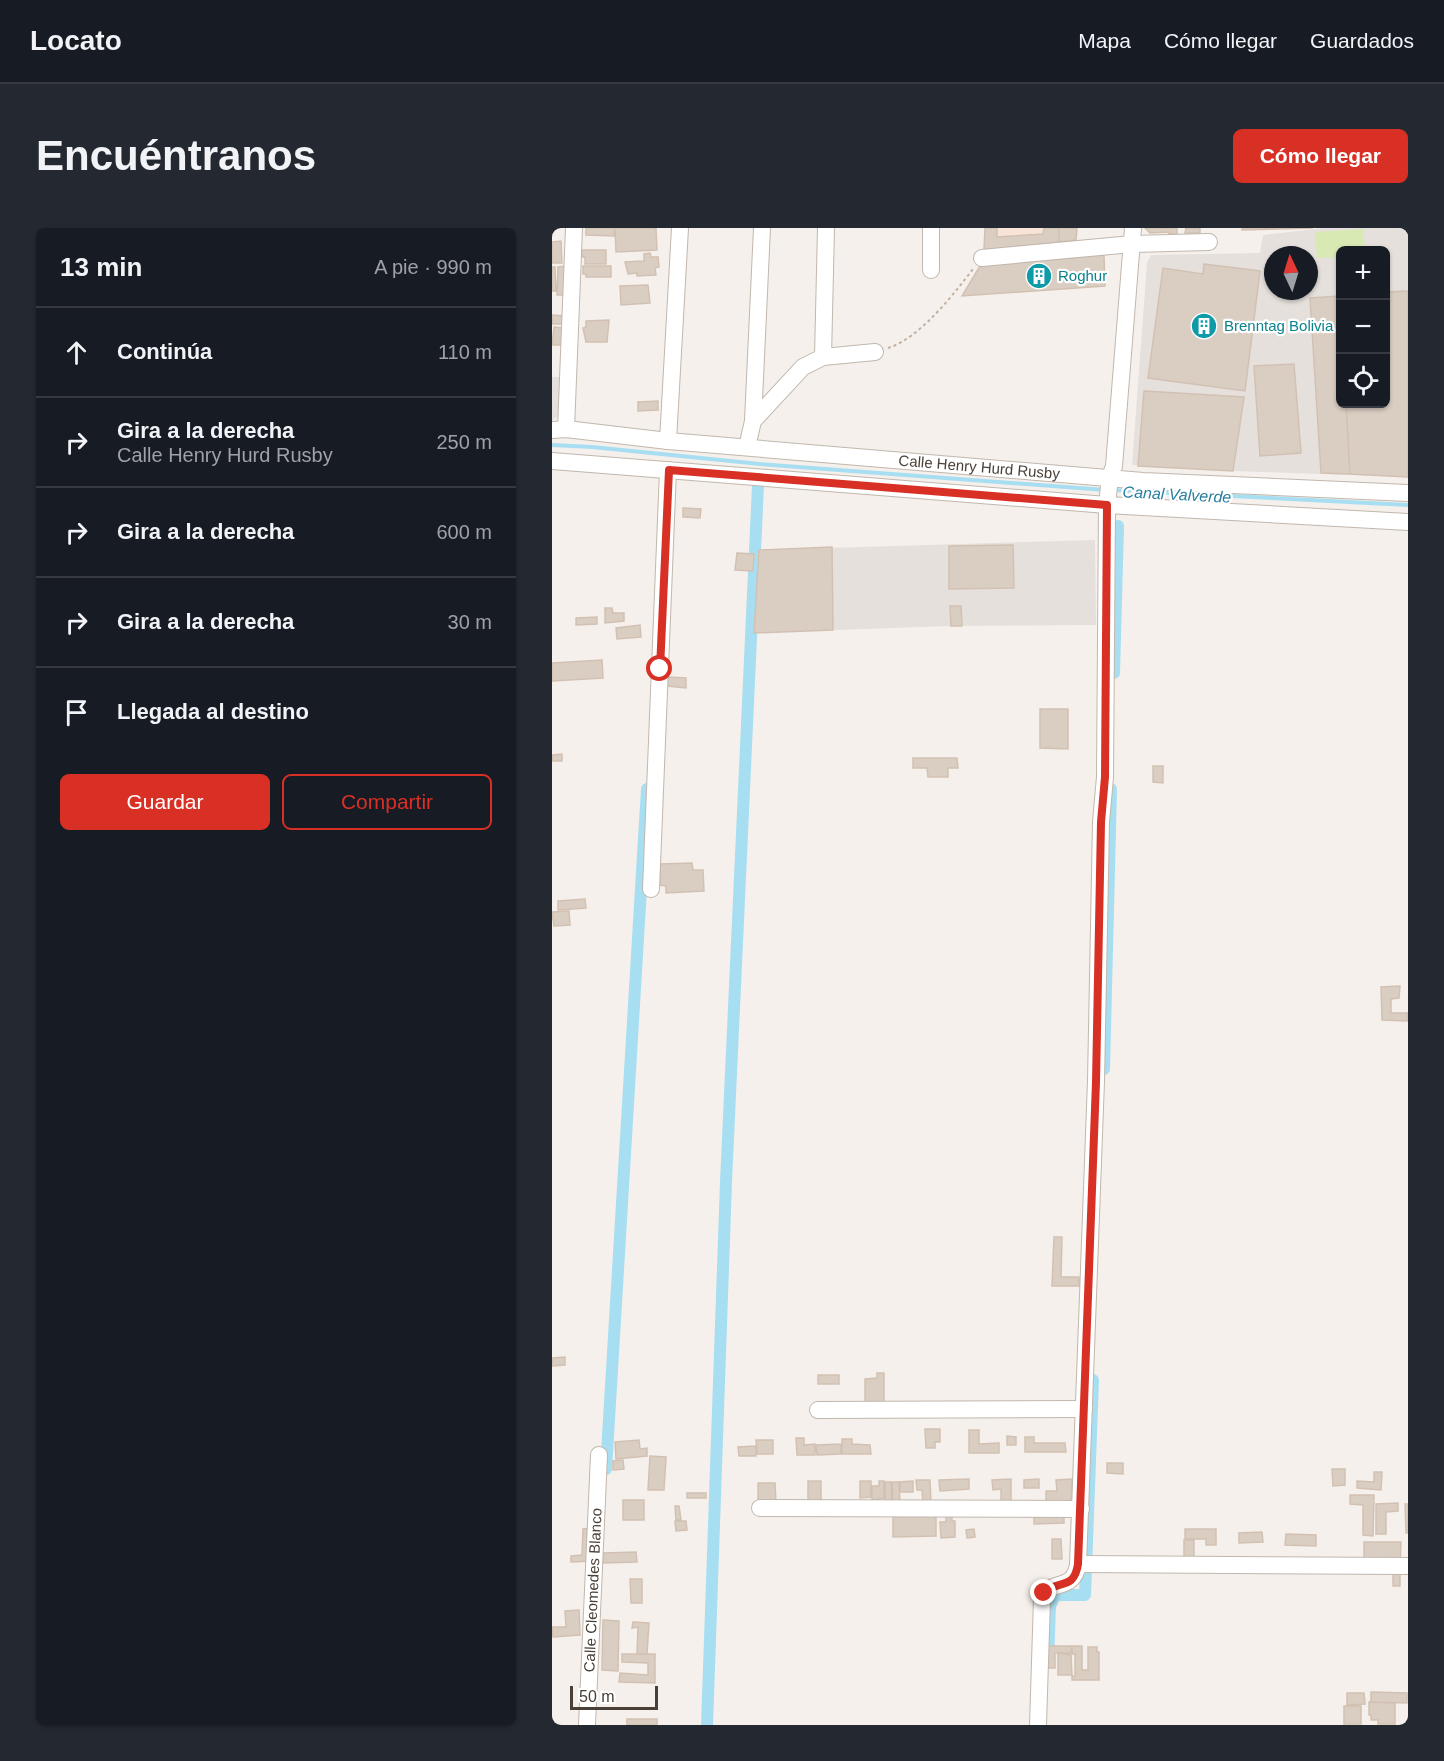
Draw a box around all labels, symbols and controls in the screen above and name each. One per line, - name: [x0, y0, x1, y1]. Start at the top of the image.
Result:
- text: Locato: [30, 25, 122, 56]
- text: Mapa: [1078, 29, 1131, 52]
- text: Cómo llegar: [1164, 29, 1277, 52]
- text: Guardados: [1310, 29, 1414, 52]
- button: Cómo llegar: [1233, 129, 1408, 183]
- text: Encuéntranos: [36, 132, 316, 179]
- north arrow: [1264, 246, 1318, 300]
- map controls: [1336, 246, 1390, 408]
- button: +: [1336, 246, 1390, 300]
- text: 13 min: [60, 252, 142, 282]
- text: A pie · 990 m: [374, 256, 492, 278]
- building icon: Roghur: [1024, 261, 1054, 291]
- place label: Roghur: [1058, 267, 1107, 284]
- button: −: [1336, 300, 1390, 354]
- building icon: Brenntag Bolivia: [1189, 311, 1219, 341]
- place label: Brenntag Bolivia: [1224, 317, 1334, 334]
- icon: ahead: [60, 336, 93, 369]
- text: Continúa: [117, 339, 212, 364]
- text: 110 m: [438, 341, 492, 363]
- button: locate: [1336, 354, 1390, 408]
- text: Gira a la derecha: [117, 418, 294, 443]
- icon: right: [60, 426, 93, 459]
- text: 250 m: [436, 431, 492, 453]
- text: Calle Henry Hurd Rusby: [117, 444, 333, 466]
- street label: Calle Henry Hurd Rusby: [898, 451, 1061, 482]
- water label: Canal Valverde: [1122, 483, 1232, 506]
- icon: right: [60, 516, 93, 549]
- text: Gira a la derecha: [117, 519, 294, 544]
- text: 600 m: [436, 521, 492, 543]
- icon: right: [60, 606, 93, 639]
- text: Gira a la derecha: [117, 609, 294, 634]
- text: 30 m: [448, 611, 492, 633]
- route start: [646, 655, 672, 681]
- icon: arrive: [60, 696, 93, 729]
- text: Llegada al destino: [117, 699, 309, 724]
- button: Guardar: [60, 774, 270, 830]
- button: Compartir: [282, 774, 492, 830]
- street label: Calle Cleomedes Blanco: [580, 1508, 605, 1673]
- route end: [1030, 1579, 1056, 1605]
- scale bar: [570, 1683, 658, 1710]
- text: 50 m: [579, 1688, 615, 1705]

